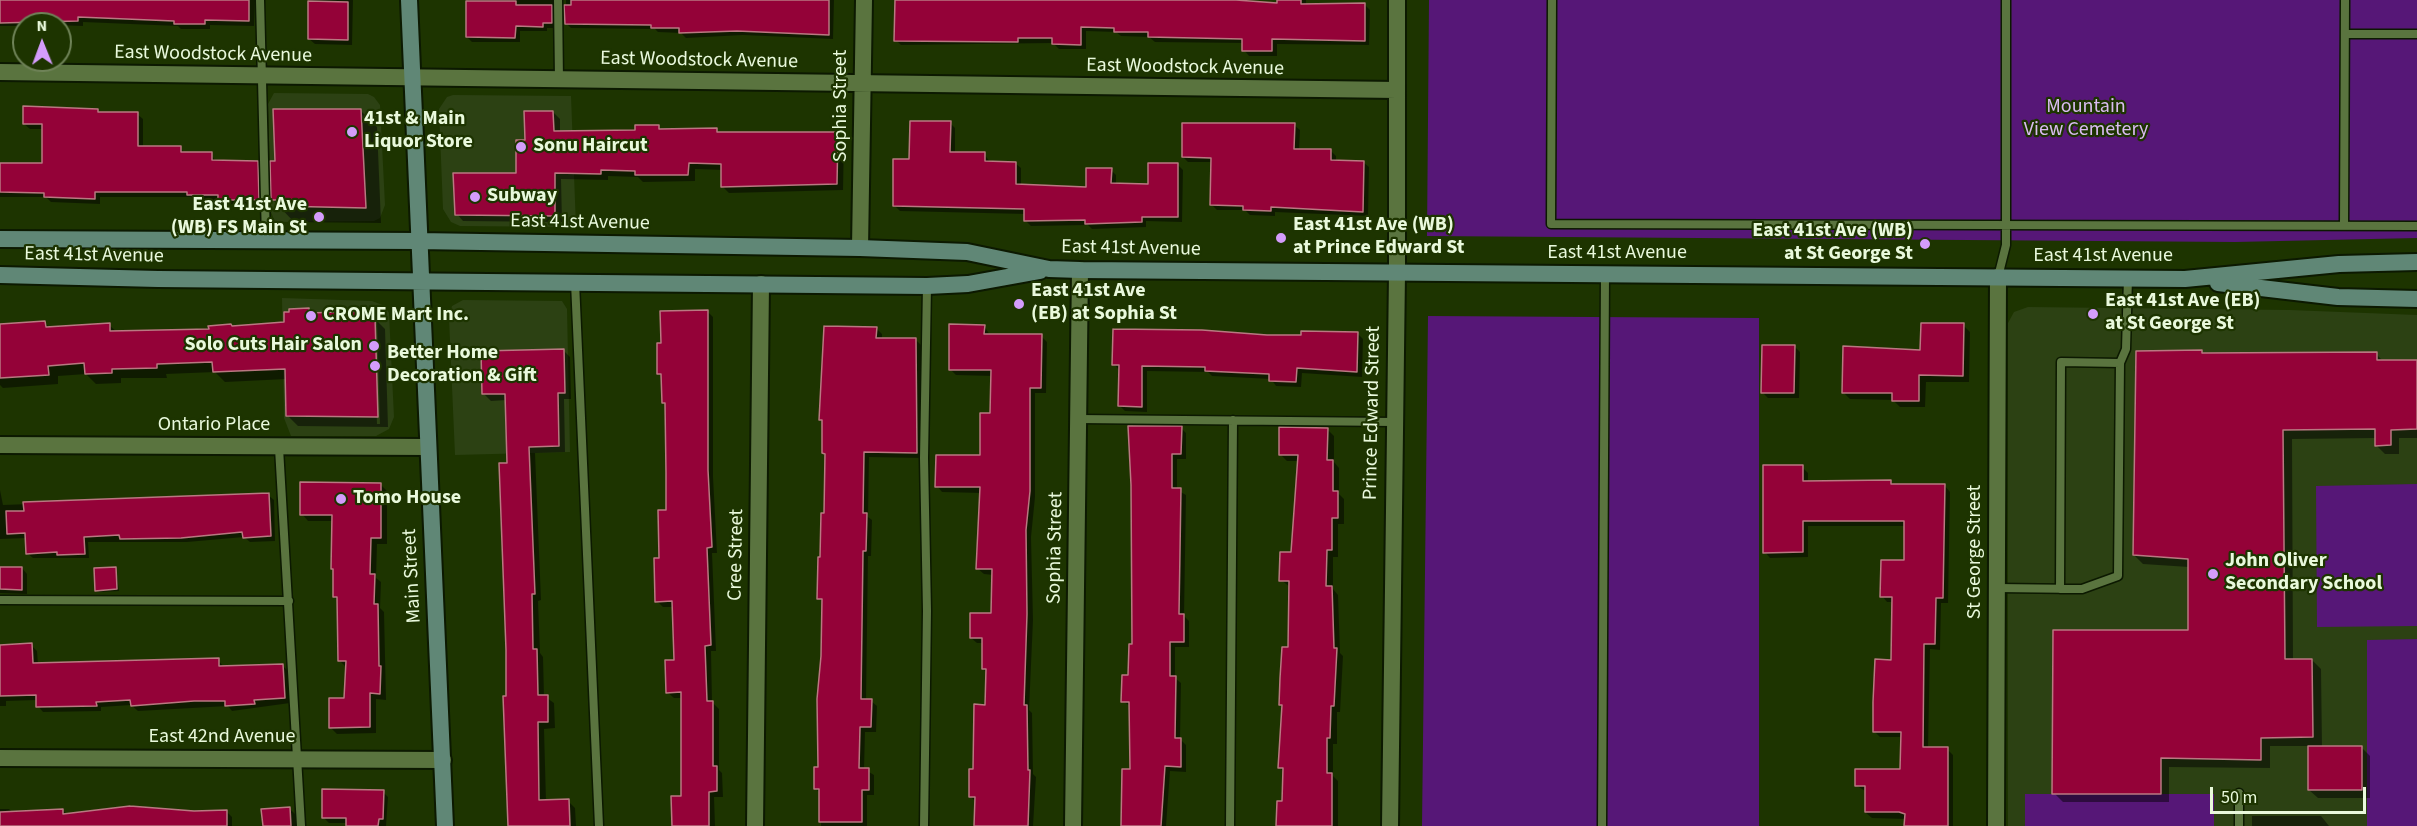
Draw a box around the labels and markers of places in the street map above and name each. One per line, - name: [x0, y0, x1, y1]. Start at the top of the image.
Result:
- place label: 41st & Main Liquor Store: [364, 108, 473, 155]
- marker: 41st & Main Liquor Store: [345, 125, 359, 139]
- place label: Sonu Haircut: [533, 135, 648, 159]
- marker: Sonu Haircut: [514, 140, 528, 154]
- place label: Subway: [487, 185, 557, 209]
- marker: Subway: [468, 190, 482, 204]
- place label: East 41st Ave (WB) FS Main St: [171, 194, 307, 241]
- marker: East 41st Ave (WB) FS Main St: [312, 210, 326, 224]
- place label: East 41st Ave (WB) at Prince Edward St: [1293, 214, 1464, 261]
- place label: East 41st Ave (WB) at St George St: [1752, 220, 1913, 267]
- marker: East 41st Ave (WB) at Prince Edward St: [1274, 231, 1288, 245]
- marker: East 41st Ave (WB) at St George St: [1918, 237, 1932, 251]
- place label: East 41st Ave (EB) at Sophia St: [1031, 280, 1177, 327]
- place label: East 41st Ave (EB) at St George St: [2105, 290, 2260, 337]
- marker: East 41st Ave (EB) at Sophia St: [1012, 297, 1026, 311]
- place label: CROME Mart Inc.: [323, 304, 469, 328]
- marker: East 41st Ave (EB) at St George St: [2086, 307, 2100, 321]
- marker: CROME Mart Inc.: [304, 309, 318, 323]
- place label: Solo Cuts Hair Salon: [184, 334, 362, 358]
- marker: Solo Cuts Hair Salon: [367, 339, 381, 353]
- place label: Better Home Decoration & Gift: [387, 342, 537, 389]
- marker: Better Home Decoration & Gift: [368, 359, 382, 373]
- place label: Tomo House: [353, 487, 461, 511]
- marker: Tomo House: [334, 492, 348, 506]
- place label: John Oliver Secondary School: [2225, 550, 2382, 597]
- marker: John Oliver Secondary School: [2206, 567, 2220, 581]

